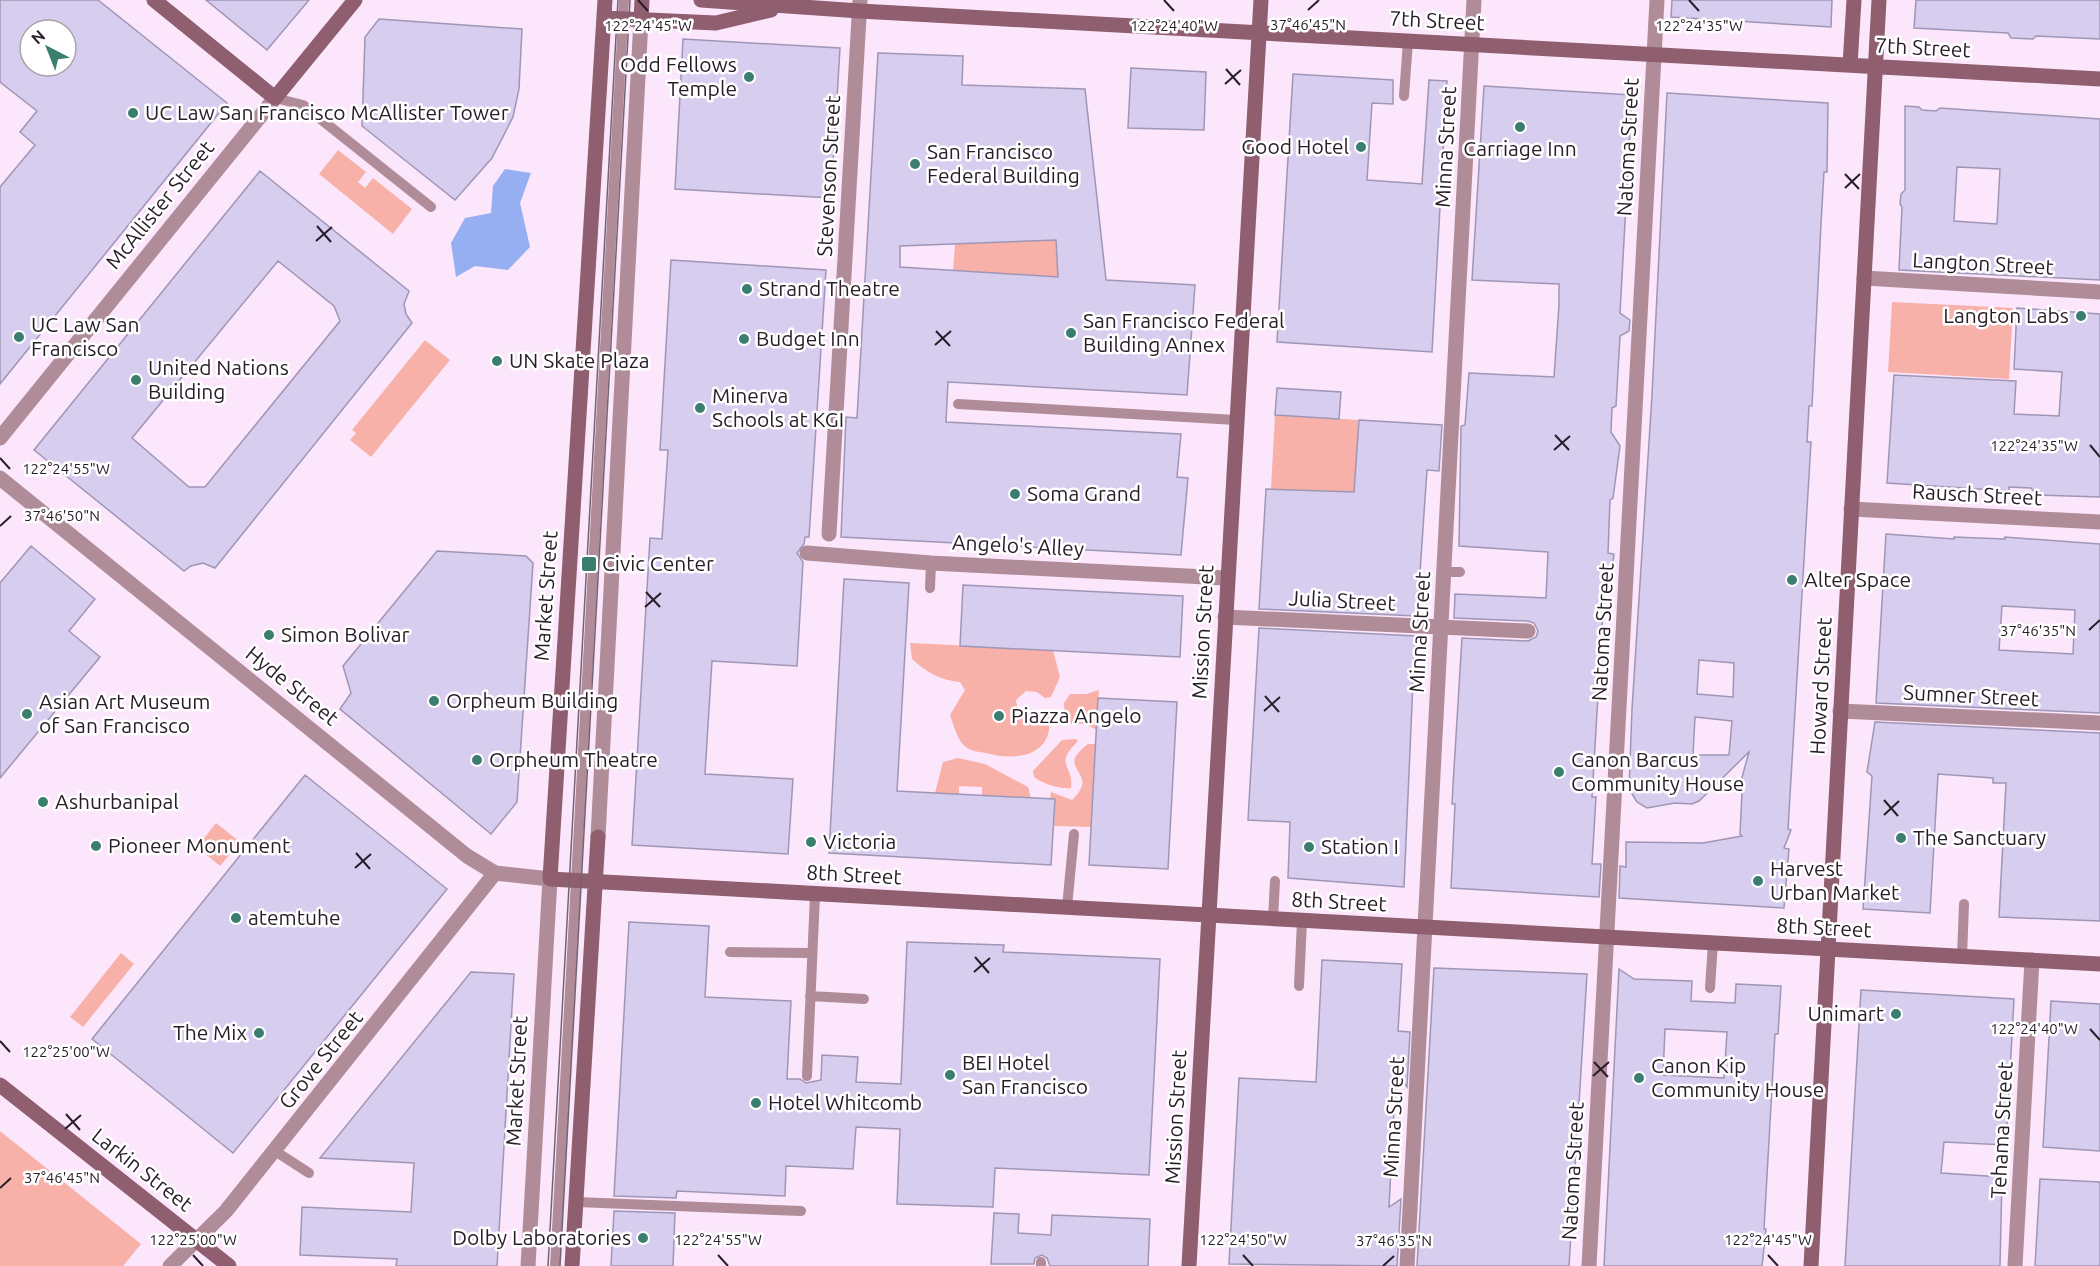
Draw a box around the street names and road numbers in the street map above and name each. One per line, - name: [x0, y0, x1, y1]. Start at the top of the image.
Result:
- street label: 7th Street: [1389, 6, 1485, 34]
- street label: 7th Street: [1875, 33, 1971, 61]
- street label: Natoma Street: [1611, 77, 1643, 217]
- street label: Minna Street: [1430, 86, 1460, 208]
- street label: Stevenson Street: [812, 95, 844, 257]
- street label: McAllister Street: [100, 135, 218, 273]
- street label: Langton Street: [1912, 247, 2054, 279]
- street label: Rausch Street: [1911, 479, 2043, 509]
- street label: Market Street: [528, 530, 562, 662]
- street label: Angelo's Alley: [952, 530, 1085, 560]
- street label: Natoma Street: [1586, 562, 1618, 702]
- street label: Mission Street: [1187, 564, 1218, 700]
- street label: Minna Street: [1404, 571, 1434, 693]
- street label: Julia Street: [1288, 585, 1396, 615]
- street label: Howard Street: [1804, 617, 1836, 755]
- street label: Hyde Street: [242, 641, 344, 730]
- street label: Sumner Street: [1902, 679, 2040, 711]
- street label: 8th Street: [806, 860, 902, 888]
- street label: 8th Street: [1291, 887, 1387, 915]
- street label: 8th Street: [1776, 913, 1872, 941]
- street label: Grove Street: [273, 1005, 367, 1113]
- street label: Market Street: [501, 1015, 531, 1147]
- street label: Mission Street: [1160, 1049, 1191, 1185]
- street label: Minna Street: [1378, 1056, 1408, 1178]
- street label: Tehama Street: [1985, 1061, 2017, 1199]
- street label: Natoma Street: [1556, 1101, 1588, 1241]
- street label: Larkin Street: [88, 1123, 198, 1216]

